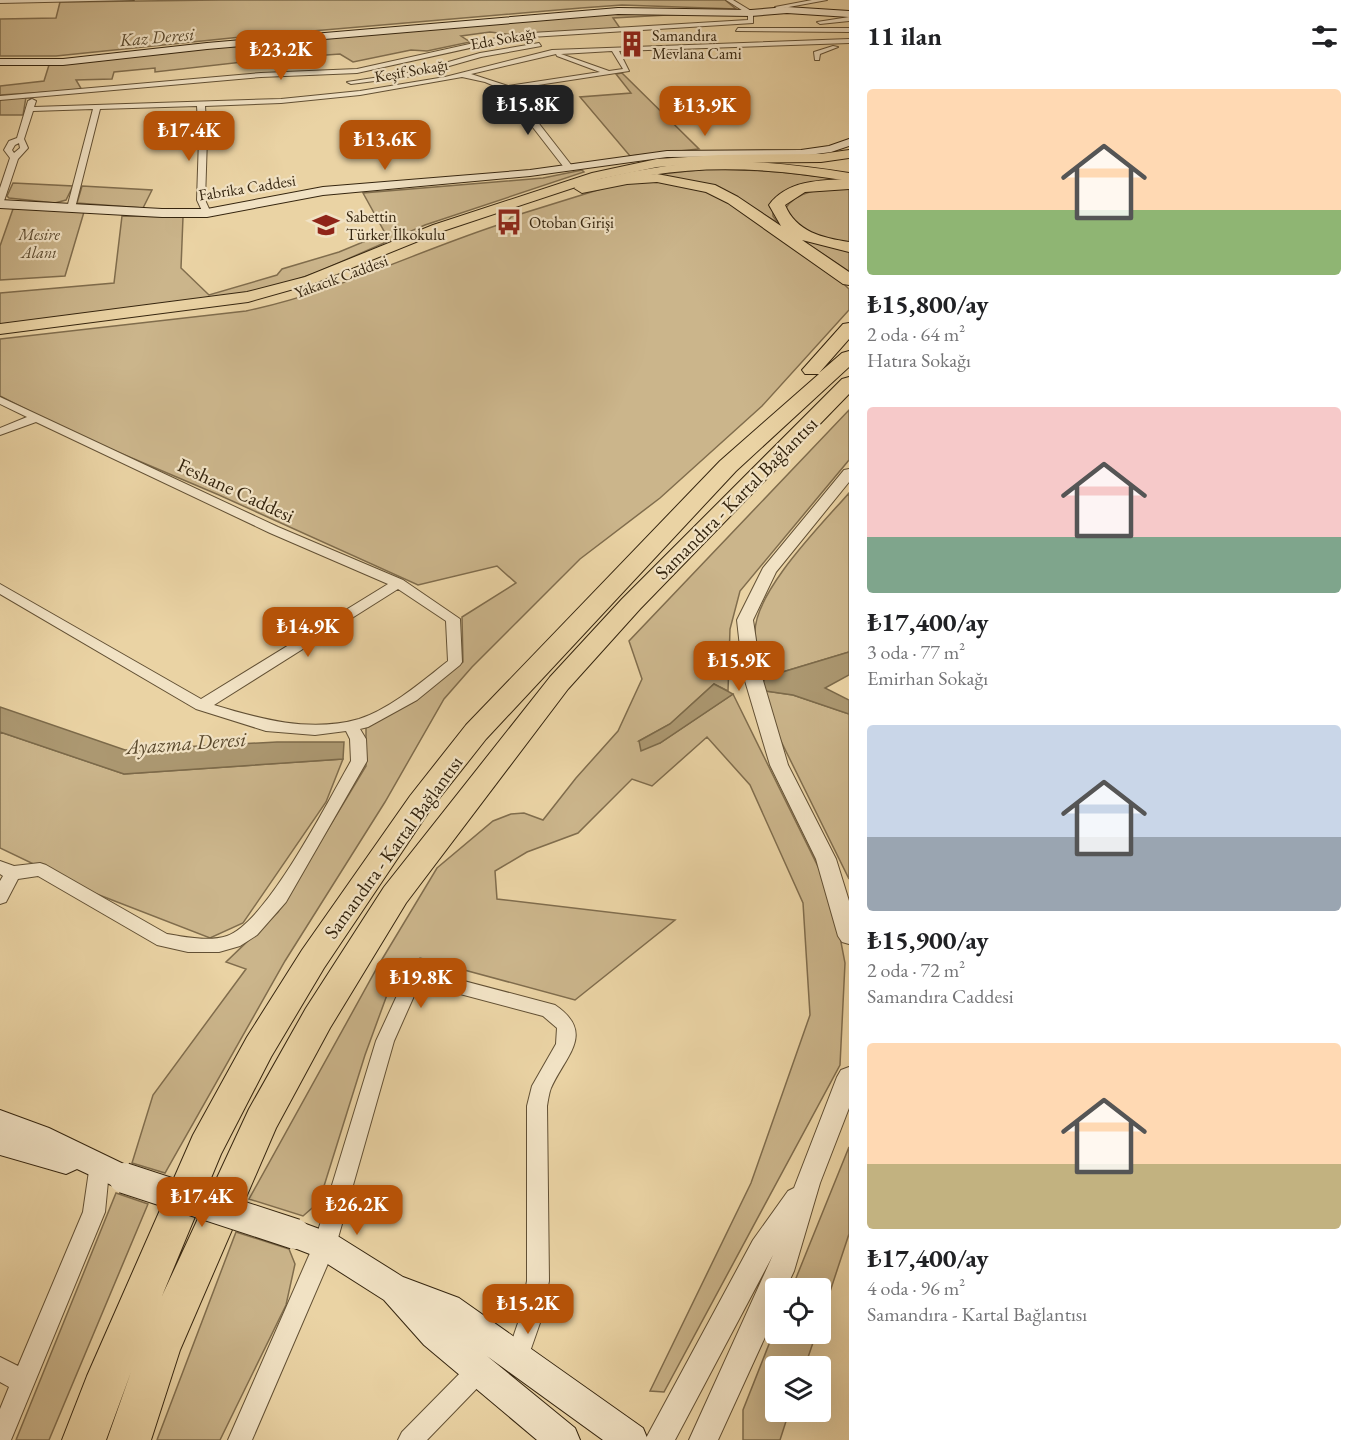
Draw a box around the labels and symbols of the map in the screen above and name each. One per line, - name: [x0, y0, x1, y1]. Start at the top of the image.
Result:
- water label: Kaz Deresi: [118, 22, 196, 51]
- street label: Eda Sokağı: [469, 22, 538, 55]
- place label: Samandıra Mevlana Cami: [652, 25, 742, 64]
- building icon: Samandıra Mevlana Cami: [617, 29, 647, 59]
- pin: ₺23.2K: [232, 30, 330, 81]
- street label: Keşif Sokağı: [373, 54, 450, 87]
- pin: ₺15.8K: [479, 85, 577, 136]
- pin: ₺13.9K: [656, 86, 754, 137]
- pin: ₺17.4K: [140, 111, 238, 162]
- pin: ₺13.6K: [336, 120, 434, 171]
- street label: Fabrika Caddesi: [197, 169, 297, 206]
- place label: Sabettin Türker İlkokulu: [346, 206, 446, 245]
- bus stop icon: Otoban Girişi: [494, 207, 524, 237]
- school or university icon: Sabettin Türker İlkokulu: [311, 210, 341, 240]
- place label: Otoban Girişi: [529, 212, 614, 233]
- park label: Mesire Alanı: [17, 224, 60, 263]
- street label: Yakacık Caddesi: [291, 250, 391, 303]
- street label: Samandıra - Kartal Bağlantısı: [649, 411, 823, 585]
- street label: Feshane Caddesi: [173, 452, 299, 528]
- pin: ₺14.9K: [259, 607, 357, 658]
- pin: ₺15.9K: [690, 641, 788, 692]
- water label: Ayazma Deresi: [123, 725, 248, 760]
- street label: Samandıra - Kartal Bağlantısı: [318, 750, 468, 944]
- pin: ₺19.8K: [372, 958, 470, 1009]
- pin: ₺17.4K: [153, 1177, 251, 1228]
- pin: ₺26.2K: [308, 1185, 406, 1236]
- pin: ₺15.2K: [479, 1284, 577, 1335]

